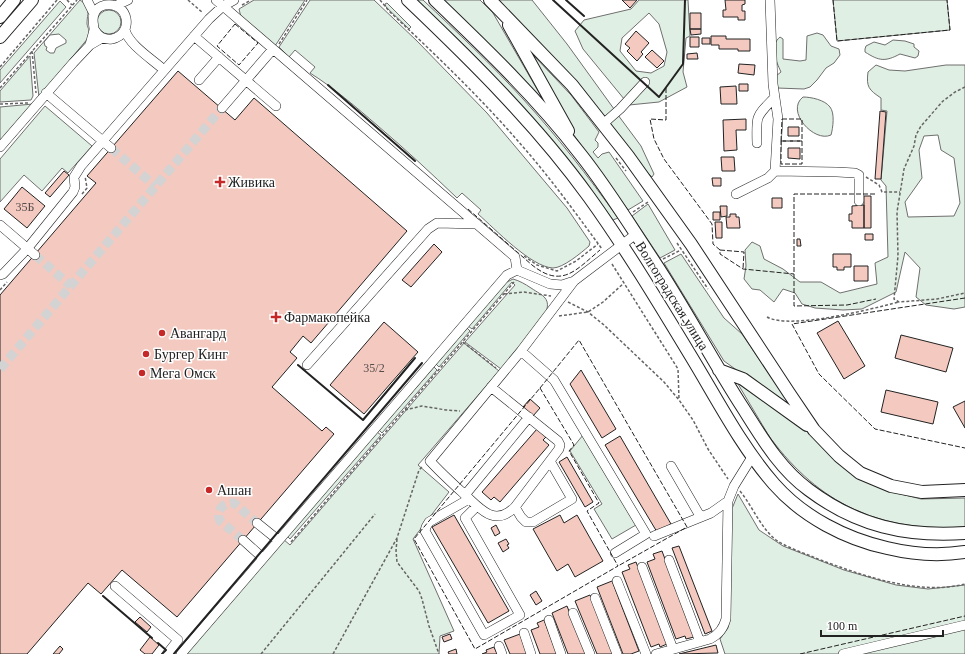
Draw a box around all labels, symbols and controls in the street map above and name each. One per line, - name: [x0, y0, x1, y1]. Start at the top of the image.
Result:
- place label: Живика: [228, 175, 276, 190]
- marker: Живика: [215, 177, 225, 187]
- house number: 35Б: [16, 200, 35, 214]
- street label: Волгоградская улица: [632, 239, 712, 354]
- place label: Фармакопейка: [284, 310, 371, 325]
- marker: Фармакопейка: [271, 312, 281, 322]
- place label: Авангард: [170, 326, 226, 341]
- marker: Авангард: [157, 328, 167, 338]
- place label: Бургер Кинг: [154, 347, 228, 362]
- marker: Бургер Кинг: [141, 349, 151, 359]
- house number: 35/2: [363, 361, 385, 375]
- place label: Мега Омск: [150, 366, 216, 381]
- marker: Мега Омск: [137, 368, 147, 378]
- place label: Ашан: [217, 483, 252, 498]
- marker: Ашан: [204, 485, 214, 495]
- scale bar: [821, 612, 943, 638]
- text: 100 m: [827, 619, 858, 633]

